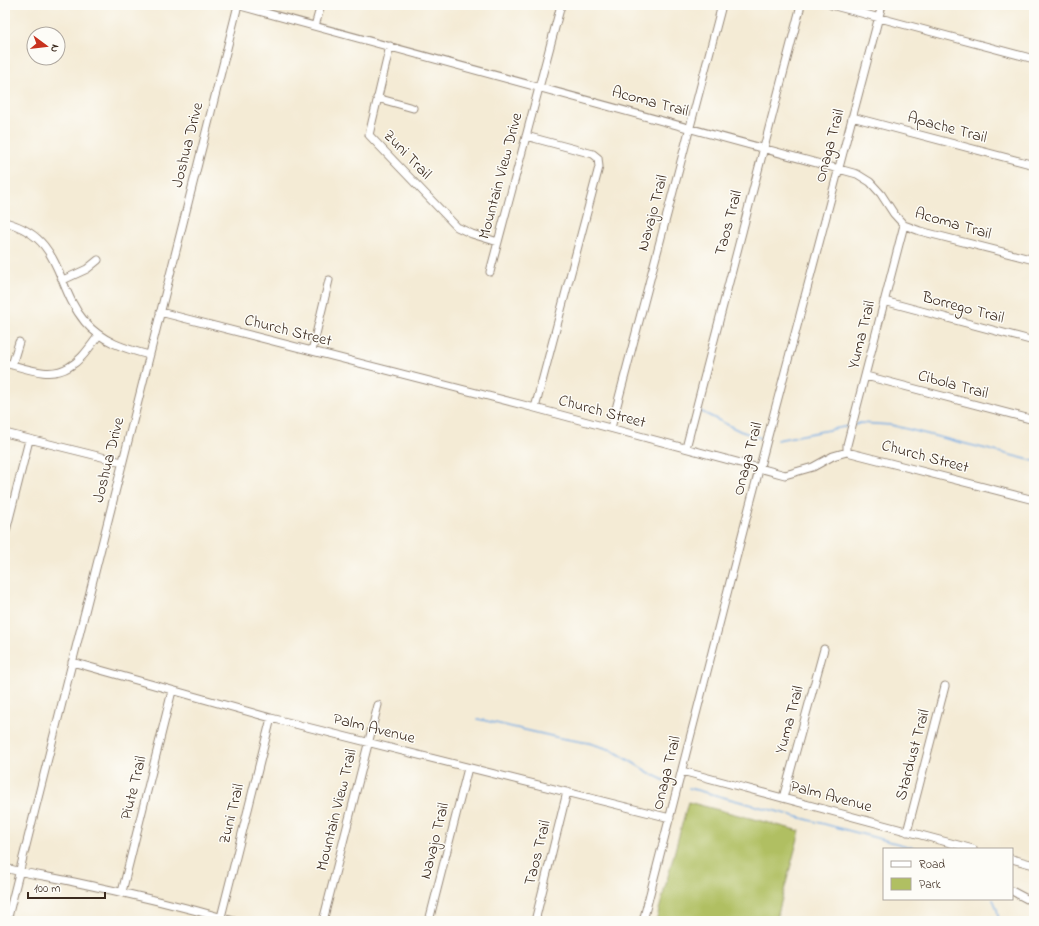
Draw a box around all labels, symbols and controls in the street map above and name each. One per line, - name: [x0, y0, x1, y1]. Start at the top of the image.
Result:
- north arrow: [26, 26, 66, 66]
- text: N: [46, 43, 63, 54]
- street label: Acoma Trail: [609, 80, 691, 124]
- street label: Joshua Drive: [166, 99, 210, 190]
- street label: Onaga Trail: [809, 106, 851, 185]
- street label: Apache Trail: [905, 106, 990, 150]
- street label: Mountain View Drive: [473, 109, 530, 242]
- street label: Zuni Trail: [377, 125, 437, 186]
- street label: Navajo Trail: [631, 172, 675, 254]
- street label: Taos Trail: [709, 187, 749, 258]
- street label: Acoma Trail: [912, 202, 994, 246]
- street label: Borrego Trail: [918, 285, 1007, 331]
- street label: Yuma Trail: [842, 298, 882, 372]
- street label: Church Street: [242, 309, 335, 354]
- street label: Cibola Trail: [915, 364, 991, 406]
- street label: Church Street: [556, 389, 649, 435]
- street label: Joshua Drive: [87, 414, 131, 505]
- street label: Onaga Trail: [727, 419, 769, 498]
- street label: Church Street: [879, 434, 972, 480]
- street label: Yuma Trail: [769, 683, 811, 757]
- street label: Palm Avenue: [330, 707, 418, 751]
- street label: Stardust Trail: [889, 707, 937, 803]
- street label: Onaga Trail: [646, 733, 688, 812]
- street label: Mountain View Trail: [310, 746, 364, 874]
- street label: Piute Trail: [114, 753, 154, 823]
- street label: Palm Avenue: [787, 775, 875, 820]
- street label: Zuni Trail: [213, 781, 251, 847]
- street label: Navajo Trail: [414, 800, 456, 882]
- street label: Taos Trail: [518, 817, 558, 888]
- legend: [883, 848, 1013, 900]
- text: Road: [919, 856, 945, 874]
- scale bar: [28, 874, 105, 900]
- text: Park: [919, 876, 941, 894]
- text: 100 m: [34, 880, 61, 898]

